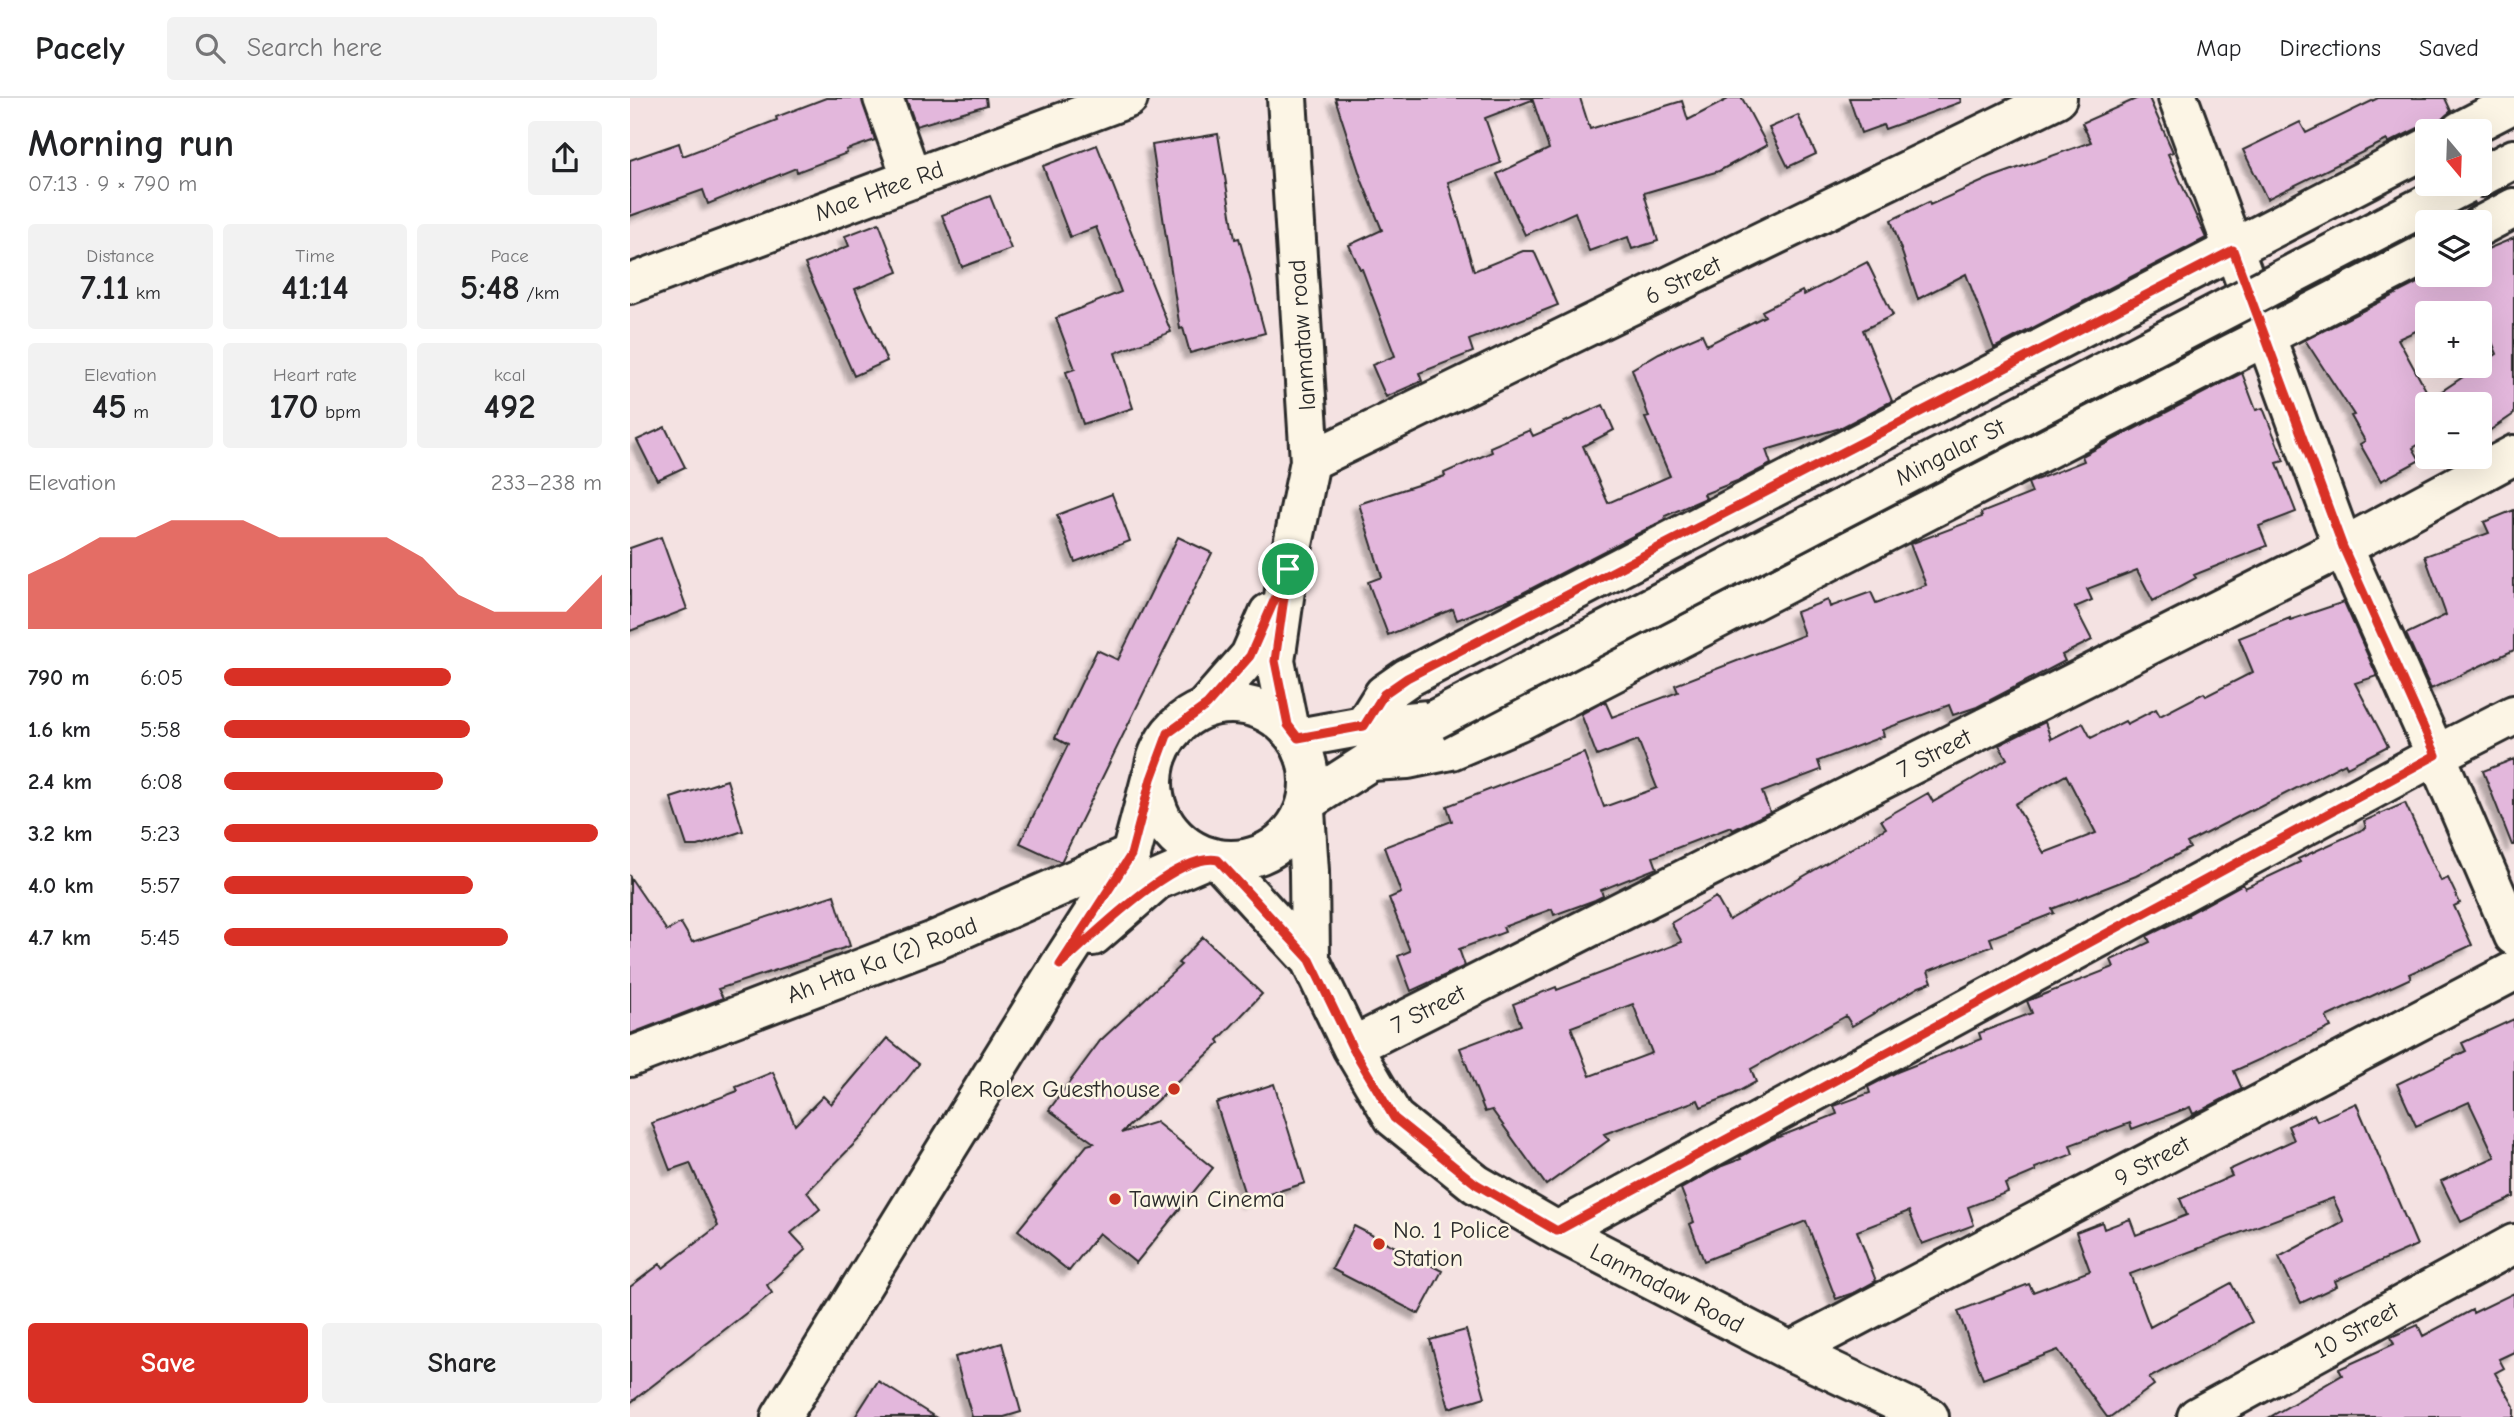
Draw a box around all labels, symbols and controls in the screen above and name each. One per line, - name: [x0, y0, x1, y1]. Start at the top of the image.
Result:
- search box: [167, 17, 657, 80]
- text: Pacely: [35, 29, 125, 67]
- icon: search: [191, 29, 229, 67]
- text: Search here: [247, 33, 382, 63]
- text: Map: [2196, 34, 2242, 62]
- text: Directions: [2280, 34, 2381, 62]
- text: Saved: [2419, 34, 2479, 62]
- north arrow: [2415, 119, 2492, 196]
- map controls: [2415, 119, 2492, 469]
- button: share: [528, 121, 602, 195]
- text: Morning run: [28, 122, 234, 166]
- street label: Mae Htee Rd: [811, 155, 947, 227]
- text: 07:13 · 9 × 790 m: [28, 170, 197, 197]
- button: layers: [2415, 210, 2492, 287]
- text: Distance: [86, 245, 154, 267]
- text: Time: [295, 245, 335, 267]
- text: Pace: [491, 245, 529, 267]
- street label: 6 Street: [1640, 249, 1727, 310]
- street label: lanmataw road: [1283, 259, 1321, 411]
- text: 7.11: [80, 267, 130, 308]
- text: 41:14: [281, 267, 349, 308]
- text: 5:48: [460, 267, 520, 308]
- text: km: [130, 282, 161, 304]
- text: /km: [520, 282, 560, 304]
- button: +: [2415, 301, 2492, 378]
- text: Elevation: [84, 364, 157, 386]
- text: Heart rate: [273, 364, 357, 386]
- text: kcal: [494, 364, 526, 386]
- text: 45: [92, 386, 127, 427]
- text: 170: [269, 386, 319, 427]
- text: 492: [484, 386, 536, 427]
- button: −: [2415, 392, 2492, 469]
- text: m: [127, 401, 149, 423]
- text: bpm: [319, 401, 361, 423]
- street label: Mingalar St: [1891, 412, 2010, 492]
- text: Elevation: [28, 469, 116, 496]
- text: 233–238 m: [491, 469, 602, 496]
- pin: [1258, 539, 1318, 599]
- icon: arrive: [1269, 550, 1307, 588]
- text: 790 m: [28, 664, 90, 691]
- text: 6:05: [140, 664, 183, 691]
- text: 1.6 km: [28, 716, 91, 743]
- text: 5:58: [140, 716, 181, 743]
- street label: 7 Street: [1892, 722, 1977, 784]
- text: 2.4 km: [28, 768, 92, 795]
- text: 6:08: [140, 768, 182, 795]
- text: 3.2 km: [28, 820, 93, 847]
- text: 5:23: [140, 820, 180, 847]
- text: 4.0 km: [28, 872, 94, 899]
- text: 5:57: [140, 872, 180, 899]
- street label: Ah Hta Ka (2) Road: [783, 911, 981, 1009]
- text: 4.7 km: [28, 924, 91, 951]
- text: 5:45: [140, 924, 180, 951]
- street label: 7 Street: [1386, 978, 1471, 1040]
- place label: Rolex Guesthouse: [979, 1075, 1160, 1103]
- marker: Rolex Guesthouse: [1166, 1081, 1182, 1097]
- street label: 9 Street: [2110, 1129, 2195, 1192]
- place label: Tawwin Cinema: [1129, 1185, 1285, 1213]
- marker: Tawwin Cinema: [1107, 1191, 1123, 1207]
- place label: No. 1 Police Station: [1393, 1216, 1510, 1272]
- marker: No. 1 Police Station: [1371, 1236, 1387, 1252]
- street label: Lanmadaw Road: [1585, 1237, 1749, 1339]
- street label: 10 Street: [2309, 1295, 2404, 1365]
- button: Save: [28, 1323, 308, 1403]
- button: Share: [322, 1323, 602, 1403]

